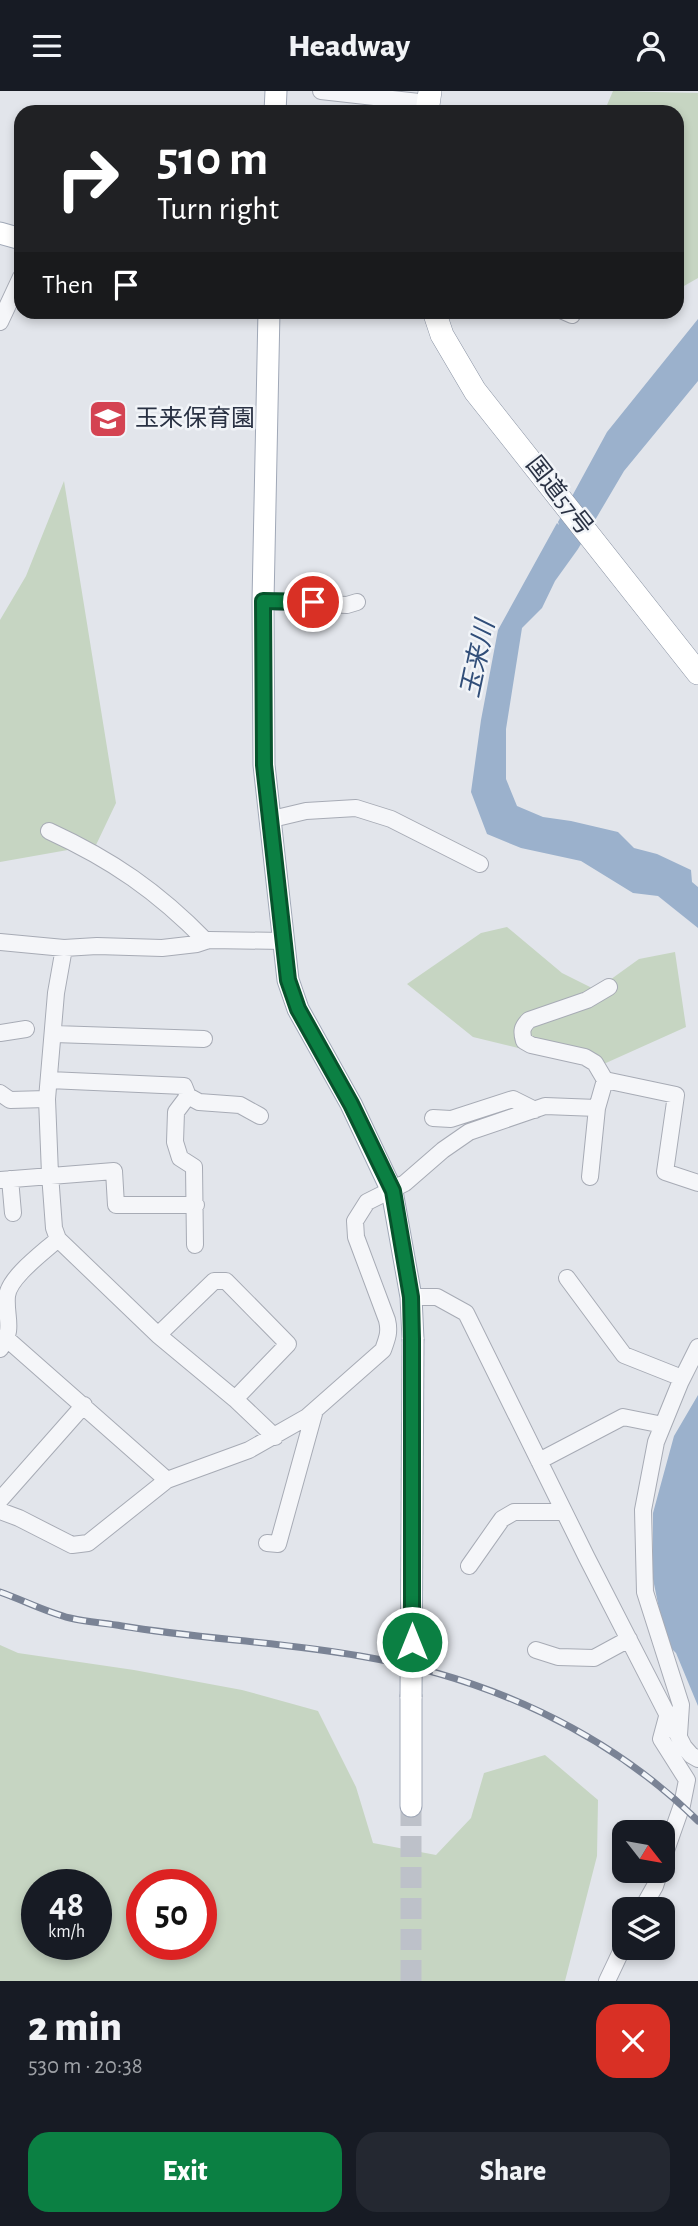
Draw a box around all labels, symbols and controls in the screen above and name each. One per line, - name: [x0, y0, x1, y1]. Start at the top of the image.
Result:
- icon: menu: [28, 27, 66, 65]
- icon: person: [632, 27, 670, 65]
- text: Headway: [288, 30, 410, 62]
- icon: right: [42, 133, 133, 224]
- text: 510 m: [157, 135, 268, 184]
- text: Turn right: [157, 193, 279, 225]
- icon: arrive: [107, 266, 145, 304]
- text: Then: [42, 272, 93, 298]
- school or university icon: 玉来保育園: [87, 398, 129, 440]
- place label: 玉来保育園: [135, 405, 255, 431]
- street label: 国道57号: [521, 451, 598, 540]
- pin: [283, 572, 343, 632]
- icon: arrive: [294, 583, 332, 621]
- water label: 玉来川: [456, 615, 499, 700]
- position arrow: [375, 1605, 449, 1679]
- north arrow: [612, 1820, 676, 1883]
- map controls: [612, 1820, 675, 1960]
- speed limit sign: 50: [126, 1869, 217, 1960]
- text: 48: [49, 1888, 84, 1923]
- button: layers: [612, 1897, 675, 1960]
- text: km/h: [48, 1923, 85, 1941]
- button: close: [596, 2004, 670, 2078]
- text: 2 min: [28, 2006, 122, 2048]
- text: 530 m · 20:38: [28, 2055, 143, 2078]
- button: Exit: [28, 2132, 342, 2212]
- button: Share: [356, 2132, 670, 2212]

